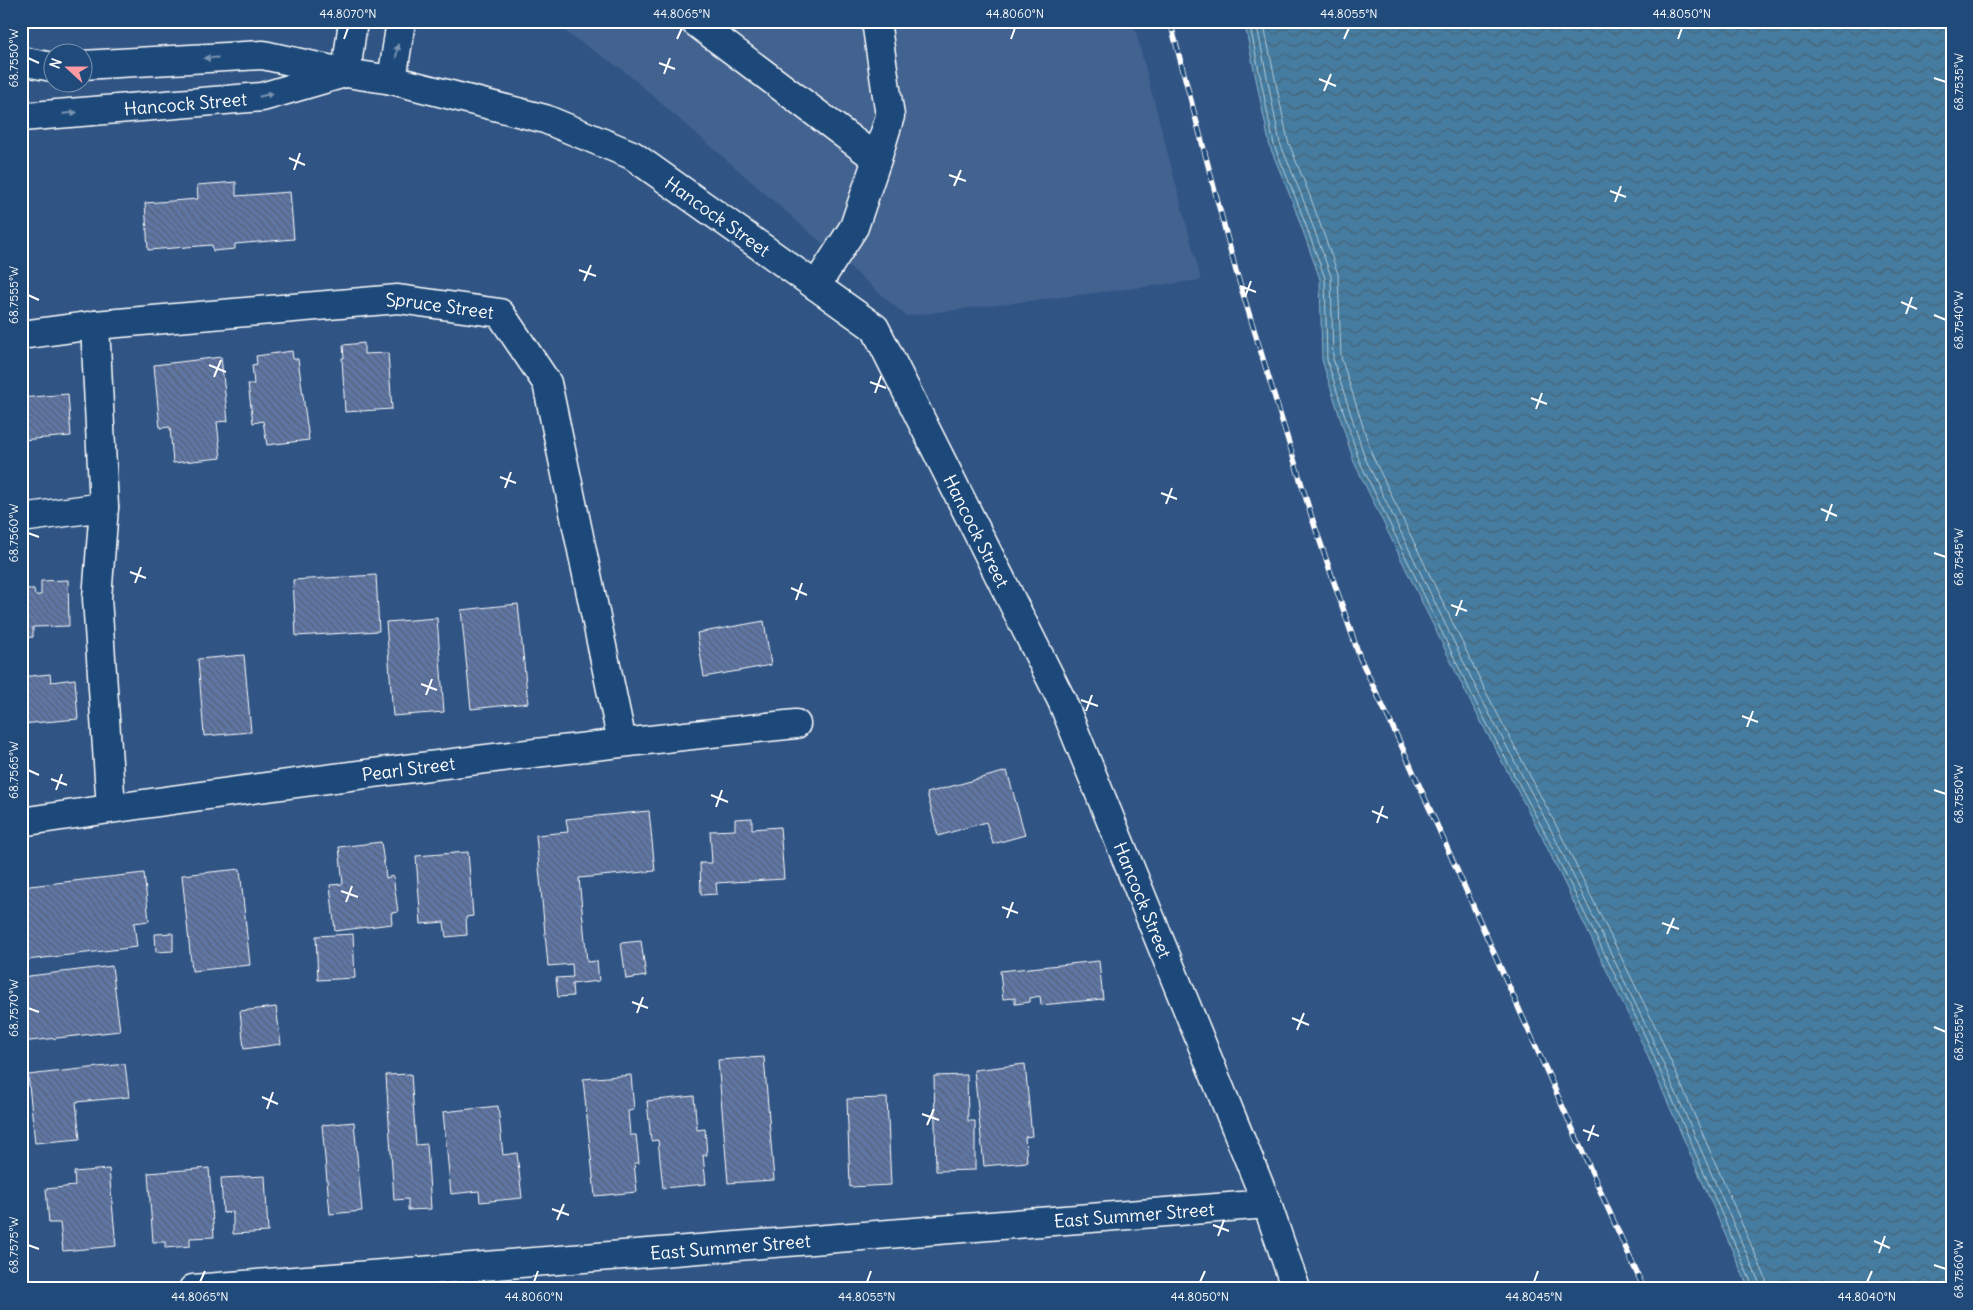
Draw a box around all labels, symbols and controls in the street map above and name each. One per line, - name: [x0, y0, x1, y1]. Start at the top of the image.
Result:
- text: 44.8070°N: [319, 6, 377, 21]
- text: 44.8065°N: [653, 6, 711, 21]
- text: 44.8060°N: [986, 6, 1044, 21]
- text: 44.8055°N: [1320, 6, 1378, 21]
- text: 44.8050°N: [1653, 6, 1711, 21]
- text: 68.7550°W: [6, 29, 21, 87]
- north arrow: [42, 42, 92, 92]
- one-way arrow: [393, 42, 401, 58]
- text: 68.7535°W: [1951, 53, 1966, 111]
- one-way arrow: [203, 55, 219, 63]
- text: N: [46, 56, 66, 71]
- street label: Hancock Street: [123, 87, 248, 120]
- one-way arrow: [259, 91, 274, 99]
- one-way arrow: [62, 109, 78, 117]
- street label: Hancock Street: [661, 171, 775, 261]
- text: 68.7555°W: [6, 266, 21, 324]
- street label: Spruce Street: [385, 287, 495, 324]
- text: 68.7540°W: [1951, 290, 1966, 349]
- street label: Hancock Street: [939, 470, 1015, 591]
- text: 68.7560°W: [6, 503, 21, 562]
- text: 68.7545°W: [1951, 528, 1966, 586]
- text: 68.7565°W: [6, 741, 21, 799]
- street label: Pearl Street: [360, 751, 456, 786]
- text: 68.7550°W: [1951, 765, 1966, 823]
- street label: Hancock Street: [1109, 838, 1177, 961]
- text: 68.7570°W: [6, 979, 21, 1037]
- text: 68.7555°W: [1951, 1003, 1966, 1061]
- street label: East Summer Street: [1053, 1197, 1215, 1232]
- text: 68.7575°W: [6, 1217, 21, 1273]
- street label: East Summer Street: [649, 1229, 811, 1264]
- text: 68.7560°W: [1951, 1239, 1966, 1298]
- text: 44.8065°N: [171, 1289, 229, 1304]
- text: 44.8060°N: [505, 1289, 563, 1304]
- text: 44.8055°N: [838, 1289, 896, 1304]
- text: 44.8050°N: [1171, 1289, 1229, 1304]
- text: 44.8045°N: [1505, 1289, 1563, 1304]
- text: 44.8040°N: [1838, 1289, 1896, 1304]

